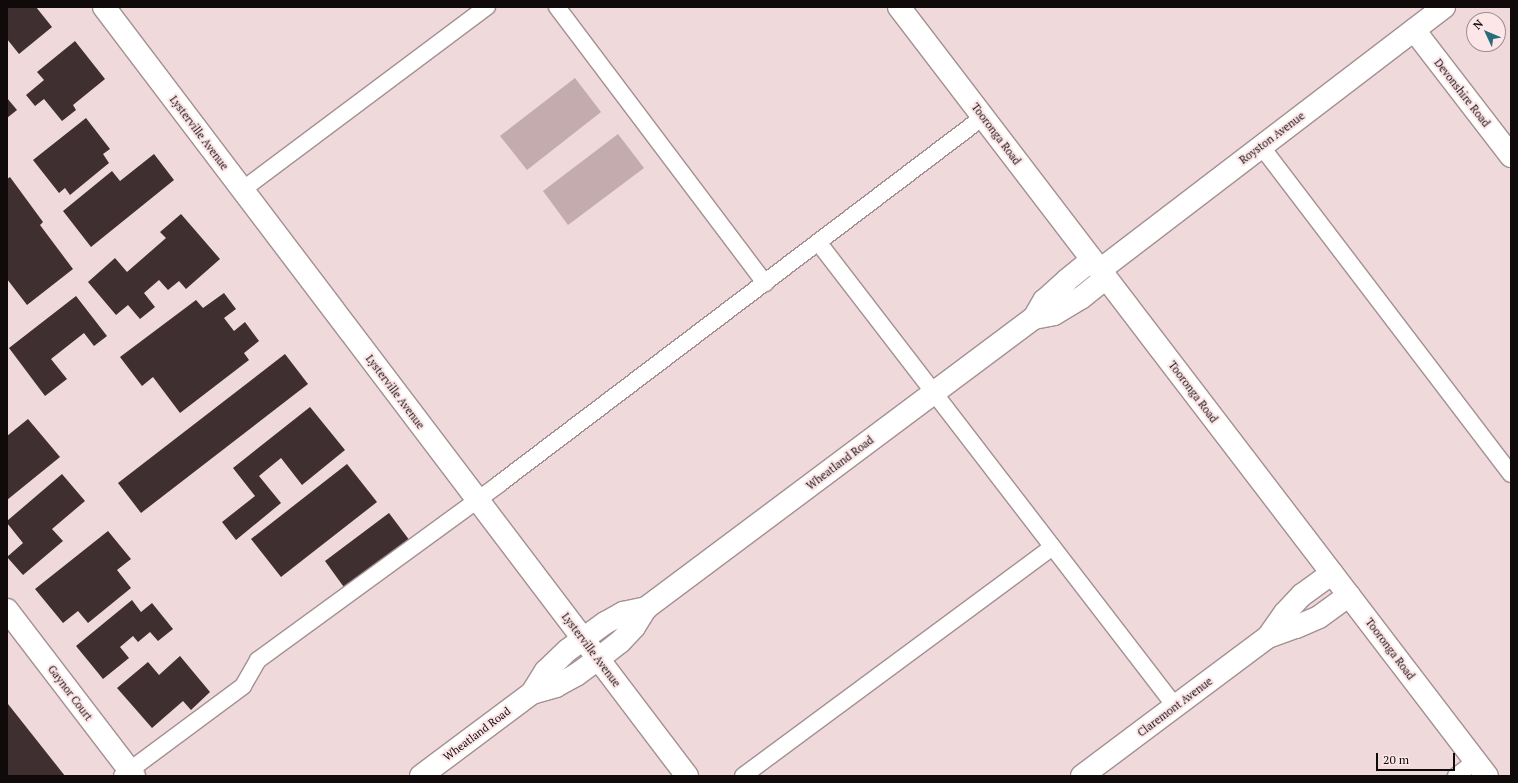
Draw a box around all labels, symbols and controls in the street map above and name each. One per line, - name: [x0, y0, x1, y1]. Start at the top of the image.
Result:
- north arrow: [1466, 12, 1506, 52]
- text: N: [1470, 16, 1486, 32]
- street label: Devonshire Road: [1431, 56, 1493, 130]
- street label: Lysterville Avenue: [167, 93, 231, 173]
- street label: Tooronga Road: [969, 101, 1023, 167]
- street label: Royston Avenue: [1237, 109, 1307, 167]
- street label: Lysterville Avenue: [363, 352, 427, 432]
- street label: Tooronga Road: [1166, 359, 1220, 425]
- street label: Wheatland Road: [804, 433, 876, 493]
- street label: Lysterville Avenue: [559, 610, 623, 690]
- street label: Tooronga Road: [1363, 616, 1417, 682]
- street label: Gaynor Court: [45, 663, 95, 723]
- street label: Claremont Avenue: [1135, 674, 1215, 740]
- street label: Wheatland Road: [441, 704, 513, 764]
- scale bar: [1378, 745, 1457, 771]
- text: 20 m: [1383, 752, 1409, 767]

